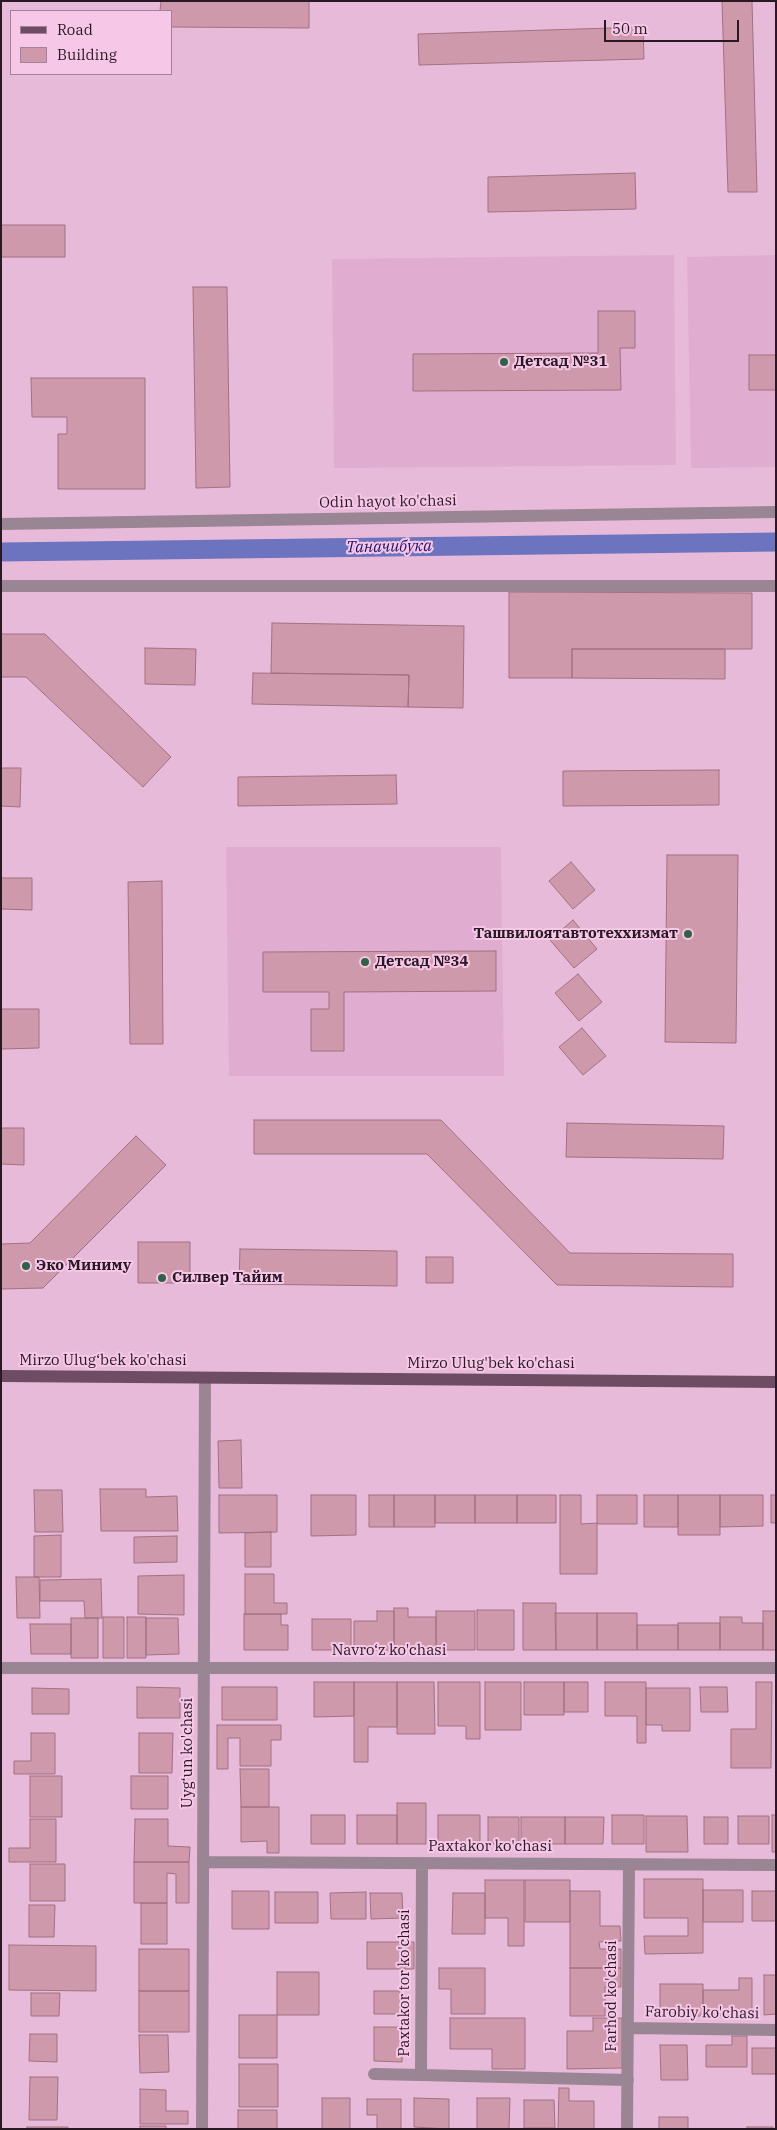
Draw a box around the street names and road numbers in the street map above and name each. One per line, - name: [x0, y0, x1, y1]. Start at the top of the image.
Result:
- street label: Odin hayot ko'chasi: [319, 492, 457, 512]
- street label: Mirzo Ulug‘bek ko'chasi: [19, 1352, 187, 1370]
- street label: Mirzo Ulug'bek ko'chasi: [407, 1355, 575, 1373]
- street label: Navro‘z ko'chasi: [332, 1642, 446, 1660]
- street label: Uyg‘un ko'chasi: [179, 1698, 197, 1808]
- street label: Paxtakor ko'chasi: [428, 1838, 552, 1856]
- street label: Paxtakor tor ko'chasi: [396, 1909, 414, 2057]
- street label: Farhod ko'chasi: [603, 1940, 621, 2052]
- street label: Farobiy ko'chasi: [645, 2003, 759, 2023]

